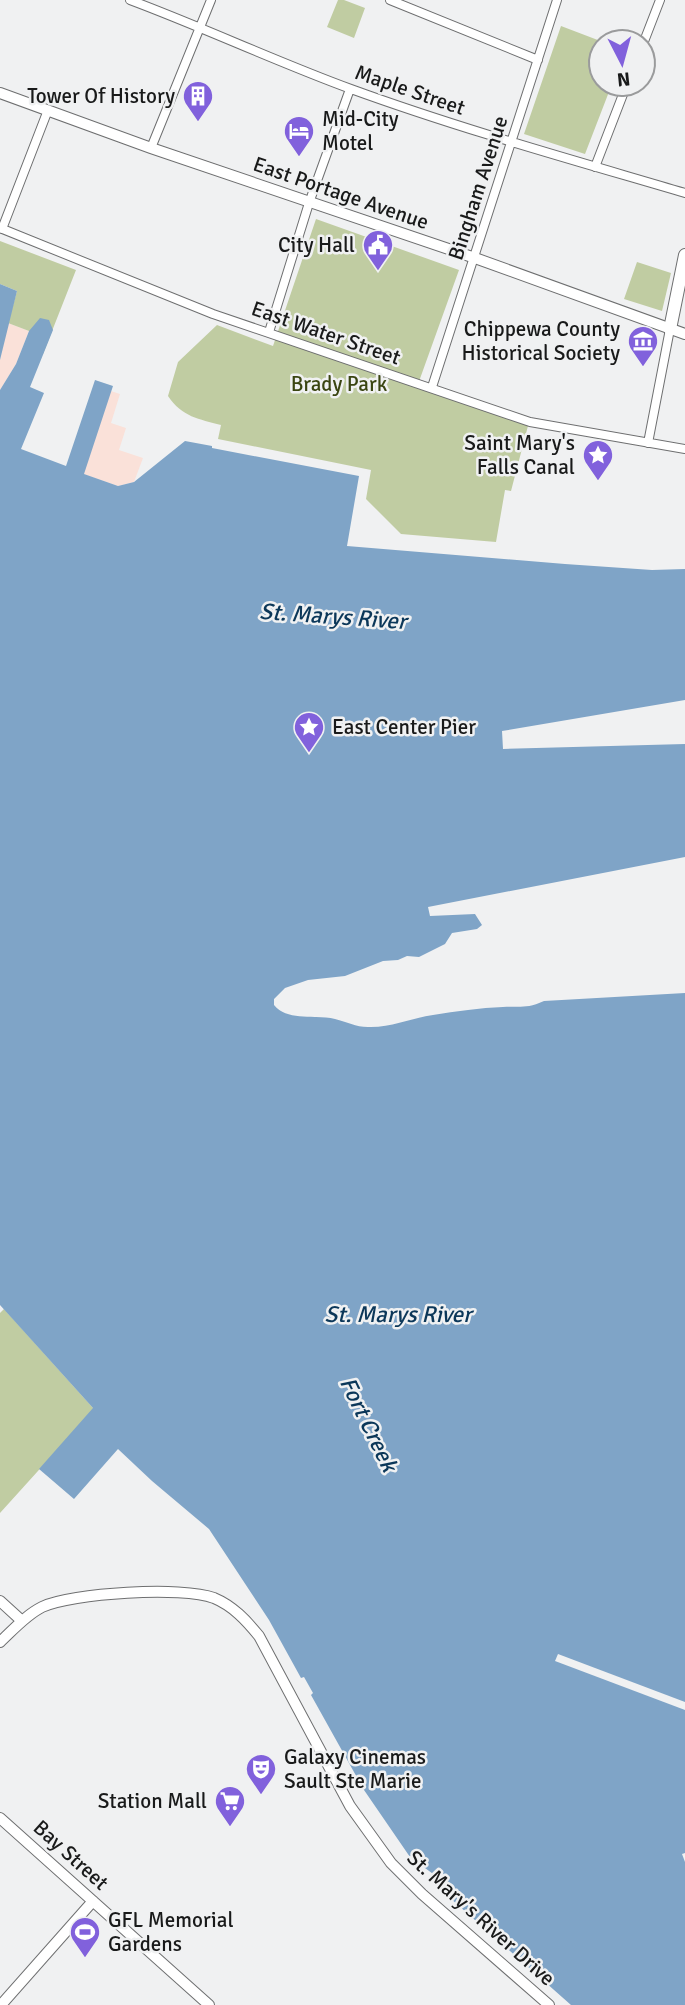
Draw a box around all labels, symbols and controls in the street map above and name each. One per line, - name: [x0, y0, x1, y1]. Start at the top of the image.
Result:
- north arrow: [587, 28, 657, 98]
- street label: Maple Street: [352, 59, 468, 121]
- text: N: [616, 66, 631, 92]
- building icon: Tower Of History: [181, 79, 215, 123]
- place label: Tower Of History: [27, 83, 175, 109]
- place label: Mid-City Motel: [322, 106, 399, 156]
- street label: Bingham Avenue: [442, 113, 514, 263]
- hotel icon: Mid-City Motel: [282, 114, 316, 158]
- street label: East Portage Avenue: [250, 151, 432, 235]
- public building icon: City Hall: [361, 228, 395, 272]
- place label: City Hall: [278, 232, 355, 258]
- street label: East Water Street: [248, 295, 404, 371]
- place label: Chippewa County Historical Society: [462, 316, 620, 366]
- museum icon: Chippewa County Historical Society: [626, 324, 660, 368]
- park label: Brady Park: [291, 371, 388, 397]
- place label: Saint Mary's Falls Canal: [464, 430, 575, 480]
- place icon: Saint Mary's Falls Canal: [581, 438, 615, 482]
- water label: St. Marys River: [259, 597, 411, 636]
- place icon: East Center Pier: [292, 710, 326, 754]
- place label: East Center Pier: [332, 714, 476, 740]
- water label: St. Marys River: [324, 1300, 475, 1329]
- water label: Fort Creek: [333, 1372, 405, 1479]
- place label: Galaxy Cinemas Sault Ste Marie: [284, 1744, 426, 1794]
- theatre icon: Galaxy Cinemas Sault Ste Marie: [244, 1752, 278, 1796]
- supermarket icon: Station Mall: [213, 1784, 247, 1828]
- place label: Station Mall: [98, 1788, 207, 1814]
- street label: Bay Street: [28, 1814, 114, 1896]
- street label: St. Mary's River Drive: [402, 1845, 560, 1991]
- place label: GFL Memorial Gardens: [108, 1907, 234, 1957]
- sports icon: GFL Memorial Gardens: [68, 1915, 102, 1959]

